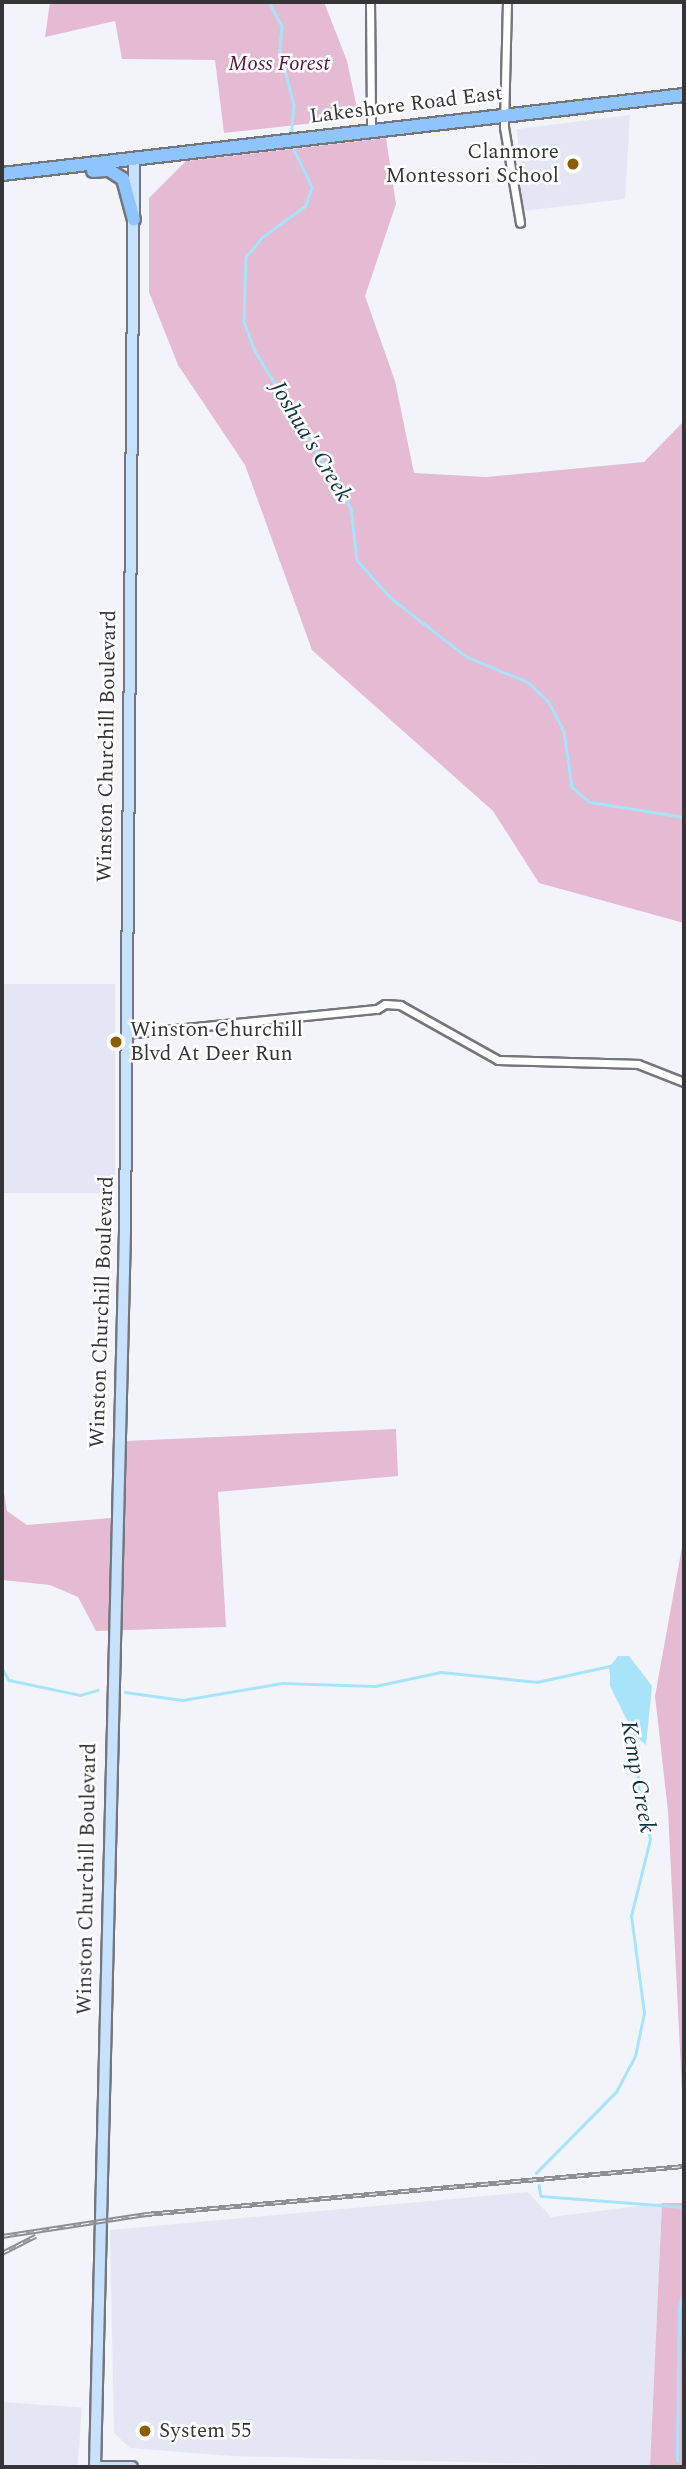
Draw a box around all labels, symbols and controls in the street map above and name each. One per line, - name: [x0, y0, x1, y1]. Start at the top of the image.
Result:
- park label: Moss Forest: [228, 51, 330, 77]
- street label: Lakeshore Road East: [308, 81, 504, 129]
- place label: Clanmore Montessori School: [385, 139, 559, 189]
- marker: Clanmore Montessori School: [565, 156, 581, 172]
- water label: Joshua's Creek: [263, 377, 357, 507]
- street label: Winston Churchill Boulevard: [92, 610, 122, 882]
- place label: Winston Churchill Blvd At Deer Run: [130, 1017, 303, 1067]
- marker: Winston Churchill Blvd At Deer Run: [108, 1034, 124, 1050]
- street label: Winston Churchill Boulevard: [85, 1176, 119, 1448]
- water label: Kemp Creek: [614, 1719, 660, 1835]
- street label: Winston Churchill Boulevard: [72, 1743, 102, 2015]
- place label: System 55: [159, 2418, 251, 2444]
- marker: System 55: [137, 2423, 153, 2439]

